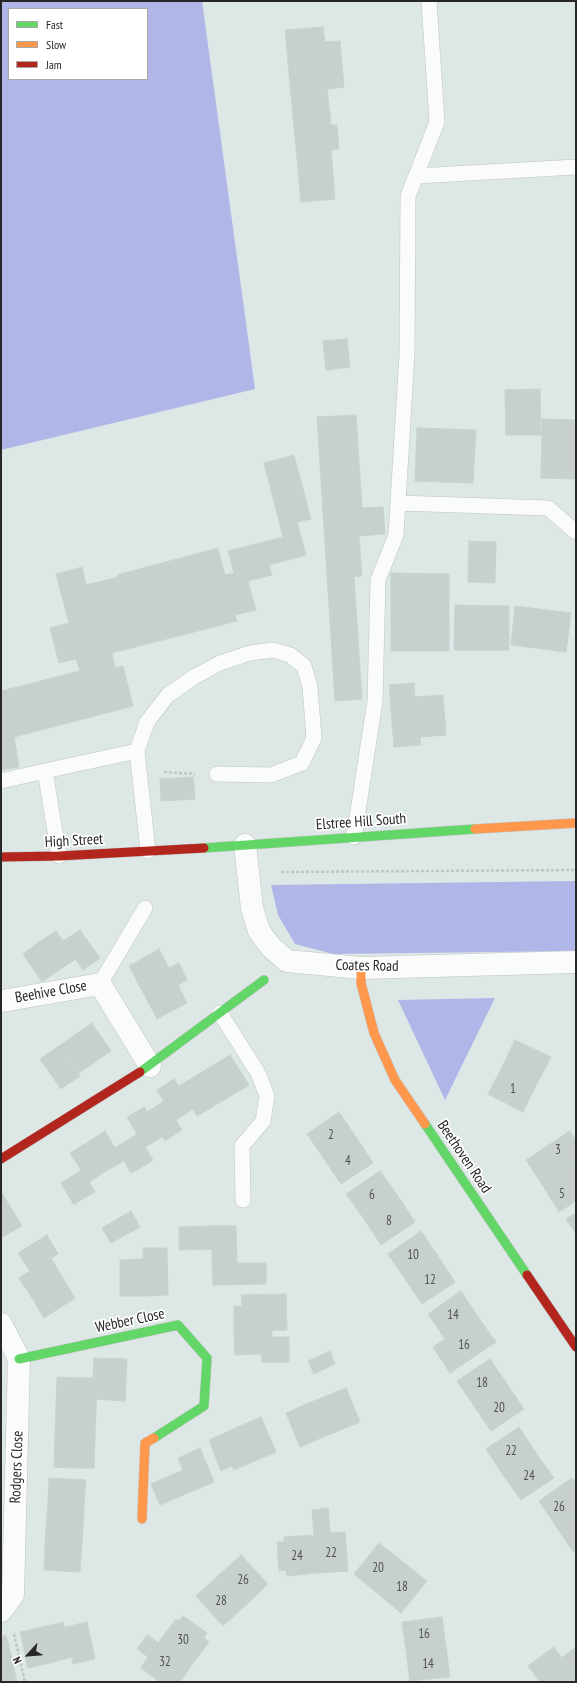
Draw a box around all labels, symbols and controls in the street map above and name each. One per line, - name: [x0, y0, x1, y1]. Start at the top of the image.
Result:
- legend: [8, 8, 148, 80]
- text: Fast: [46, 17, 63, 32]
- text: Slow: [46, 37, 66, 52]
- text: Jam: [46, 57, 62, 72]
- street label: Elstree Hill South: [315, 810, 407, 834]
- street label: High Street: [44, 830, 104, 852]
- street label: Coates Road: [335, 956, 399, 976]
- street label: Beehive Close: [14, 977, 88, 1007]
- house number: 1: [510, 1081, 516, 1097]
- street label: Beethoven Road: [433, 1117, 495, 1197]
- house number: 2: [328, 1127, 334, 1143]
- house number: 3: [555, 1142, 561, 1158]
- house number: 4: [345, 1153, 351, 1169]
- house number: 5: [559, 1186, 565, 1202]
- house number: 6: [369, 1187, 375, 1203]
- house number: 8: [386, 1213, 392, 1229]
- house number: 10: [407, 1247, 419, 1263]
- house number: 12: [424, 1272, 436, 1288]
- street label: Webber Close: [94, 1305, 166, 1337]
- house number: 14: [447, 1307, 459, 1323]
- house number: 16: [458, 1337, 470, 1353]
- house number: 18: [476, 1375, 488, 1391]
- house number: 20: [493, 1400, 505, 1416]
- street label: Rodgers Close: [7, 1430, 27, 1504]
- house number: 22: [505, 1443, 517, 1459]
- house number: 24: [523, 1468, 535, 1484]
- house number: 26: [553, 1499, 565, 1515]
- house number: 22: [325, 1545, 337, 1561]
- house number: 24: [291, 1548, 303, 1564]
- house number: 20: [372, 1560, 384, 1576]
- house number: 26: [237, 1572, 249, 1588]
- house number: 18: [396, 1579, 408, 1595]
- house number: 28: [215, 1593, 227, 1609]
- house number: 16: [418, 1626, 430, 1642]
- house number: 30: [177, 1632, 189, 1648]
- north arrow: [8, 1635, 48, 1675]
- house number: 32: [159, 1654, 171, 1670]
- text: N: [10, 1655, 25, 1666]
- house number: 14: [422, 1656, 434, 1672]

